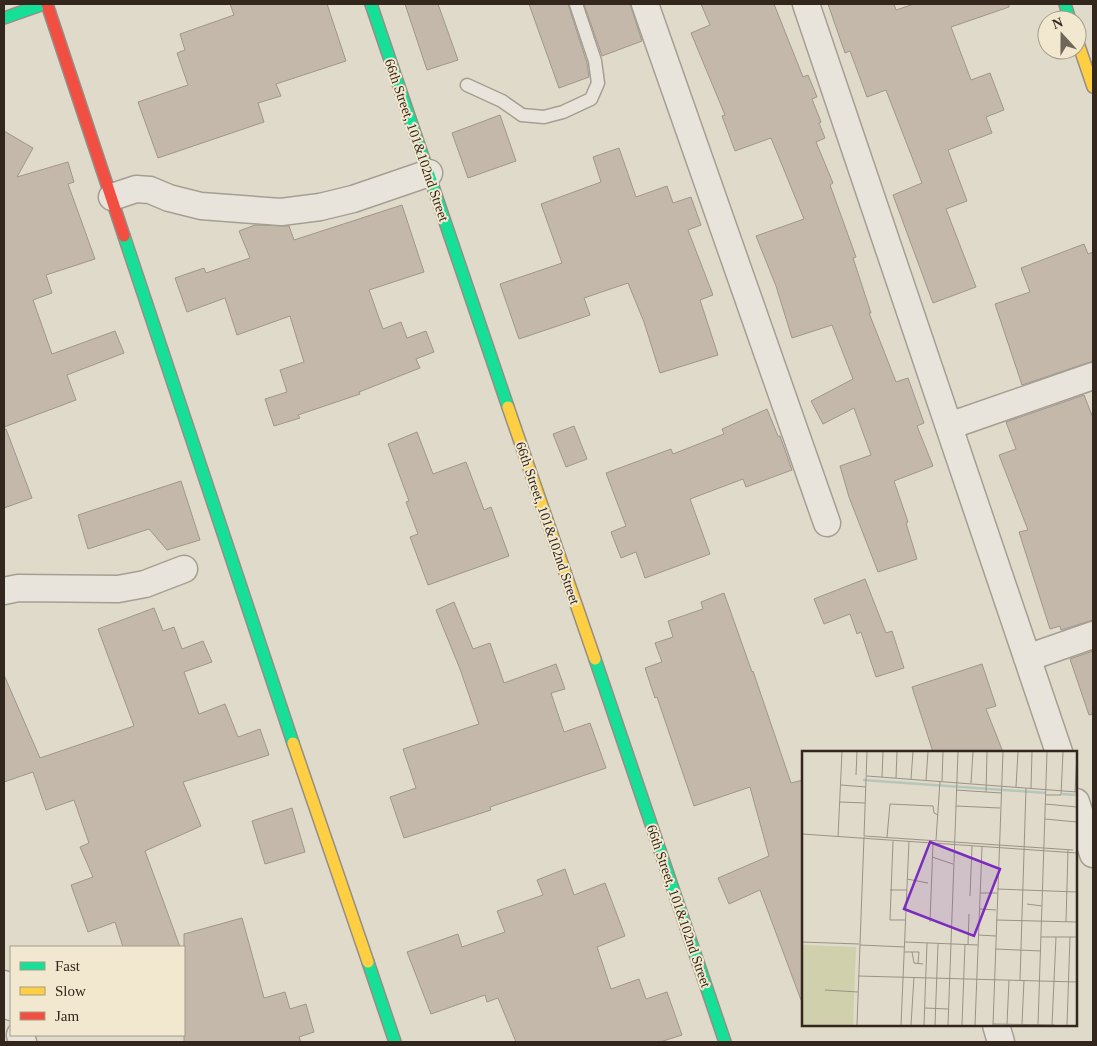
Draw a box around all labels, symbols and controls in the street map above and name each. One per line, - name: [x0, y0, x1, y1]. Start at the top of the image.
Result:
- north arrow: [1037, 10, 1087, 60]
- text: N: [1050, 15, 1065, 32]
- street label: 66th Street, 101&102nd Street: [382, 57, 452, 224]
- street label: 66th Street, 101&102nd Street: [513, 440, 583, 607]
- inset map: [802, 751, 1077, 1026]
- street label: 66th Street, 101&102nd Street: [644, 823, 714, 990]
- legend: [10, 946, 185, 1036]
- text: Fast: [55, 958, 81, 974]
- text: Slow: [55, 983, 86, 999]
- text: Jam: [55, 1008, 79, 1024]

